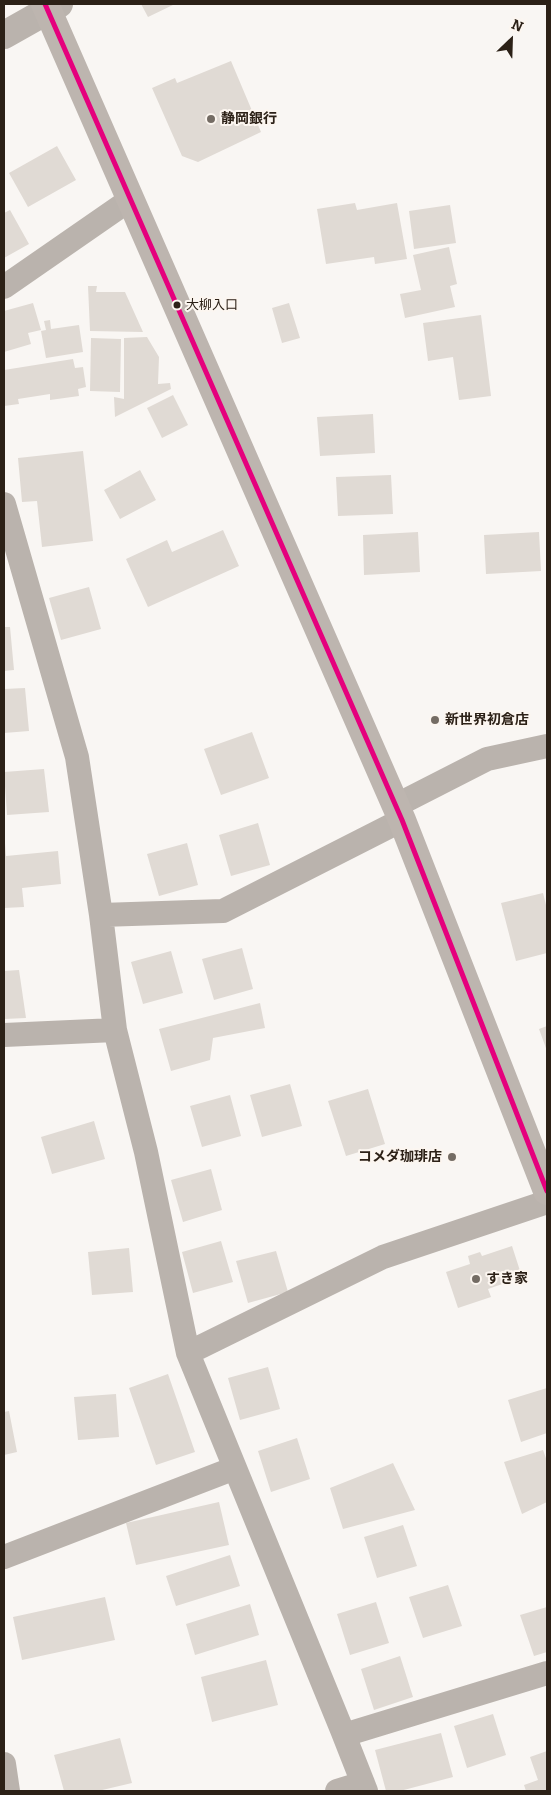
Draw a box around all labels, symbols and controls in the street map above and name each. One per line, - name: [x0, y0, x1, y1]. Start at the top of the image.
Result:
- north arrow: [486, 15, 536, 65]
- text: N: [509, 16, 526, 36]
- place label: 静岡銀行: [221, 111, 277, 127]
- marker: 静岡銀行: [205, 113, 217, 125]
- place label: 大柳入口: [186, 297, 238, 313]
- marker: 大柳入口: [172, 300, 182, 310]
- place label: 新世界初倉店: [445, 712, 529, 728]
- marker: 新世界初倉店: [429, 714, 441, 726]
- place label: コメダ珈琲店: [358, 1149, 442, 1165]
- marker: コメダ珈琲店: [446, 1151, 458, 1163]
- place label: すき家: [486, 1271, 528, 1287]
- marker: すき家: [470, 1273, 482, 1285]

